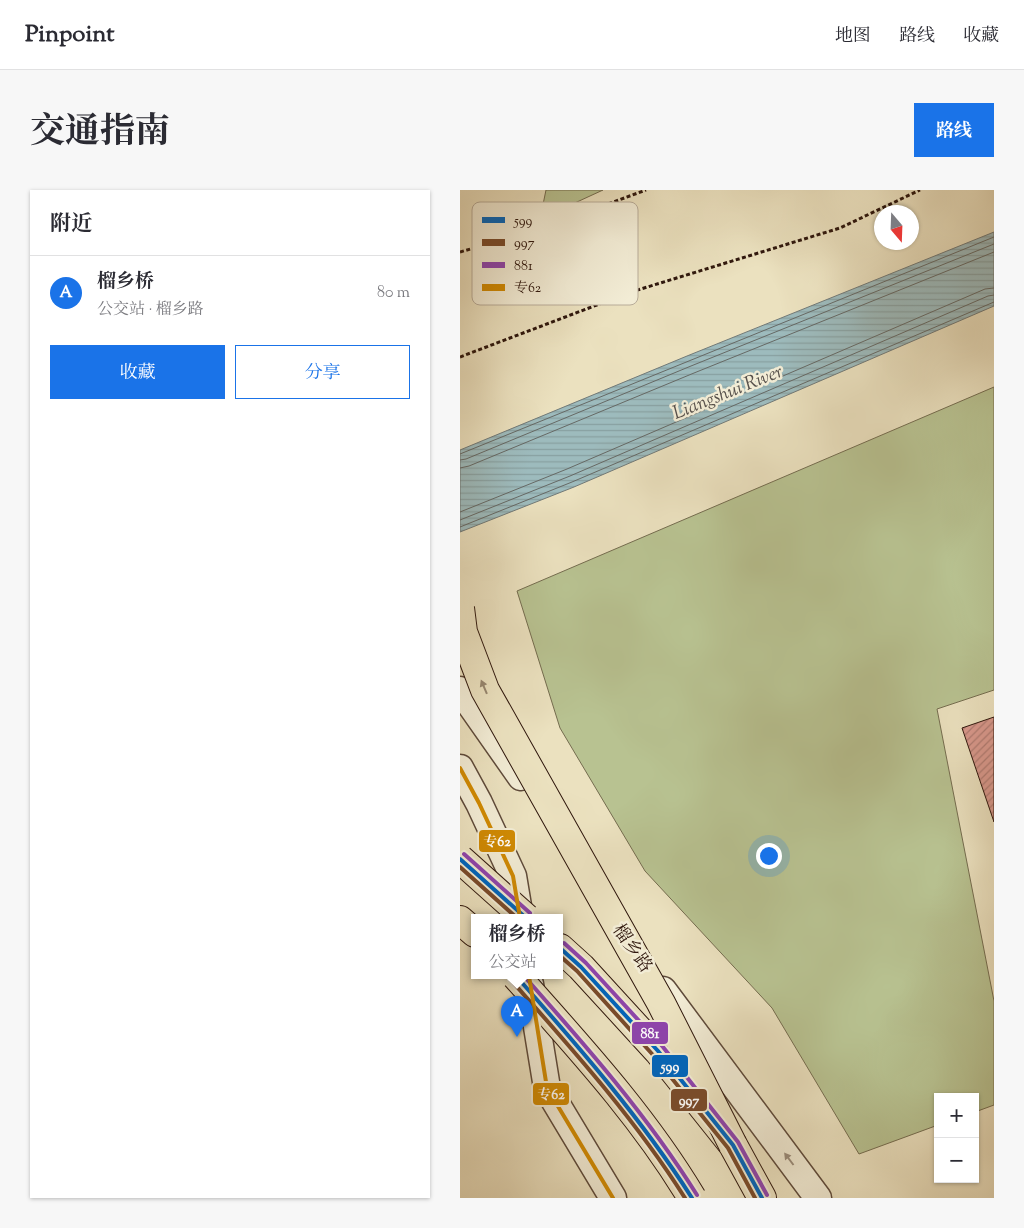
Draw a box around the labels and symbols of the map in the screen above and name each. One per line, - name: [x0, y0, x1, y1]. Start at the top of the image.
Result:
- legend: [472, 202, 638, 305]
- north arrow: [874, 205, 919, 250]
- text: 599: [513, 212, 533, 232]
- text: 997: [514, 234, 535, 254]
- text: 881: [514, 257, 533, 277]
- text: 专62: [514, 279, 542, 299]
- water label: Liangshui River: [669, 359, 787, 428]
- one-way arrow: [480, 679, 488, 694]
- line badge: 专62: [478, 829, 516, 853]
- text: 专62: [483, 833, 511, 853]
- your location: [756, 843, 782, 869]
- street label: 榴乡路: [605, 920, 657, 979]
- pin: A: [501, 996, 533, 1037]
- line badge: 881: [631, 1021, 669, 1045]
- text: 881: [641, 1025, 660, 1045]
- line badge: 599: [651, 1054, 689, 1078]
- text: 599: [660, 1058, 679, 1078]
- line badge: 专62: [532, 1082, 570, 1106]
- text: 专62: [537, 1086, 565, 1106]
- line badge: 997: [670, 1088, 708, 1112]
- text: 997: [679, 1092, 700, 1112]
- one-way arrow: [784, 1152, 794, 1166]

